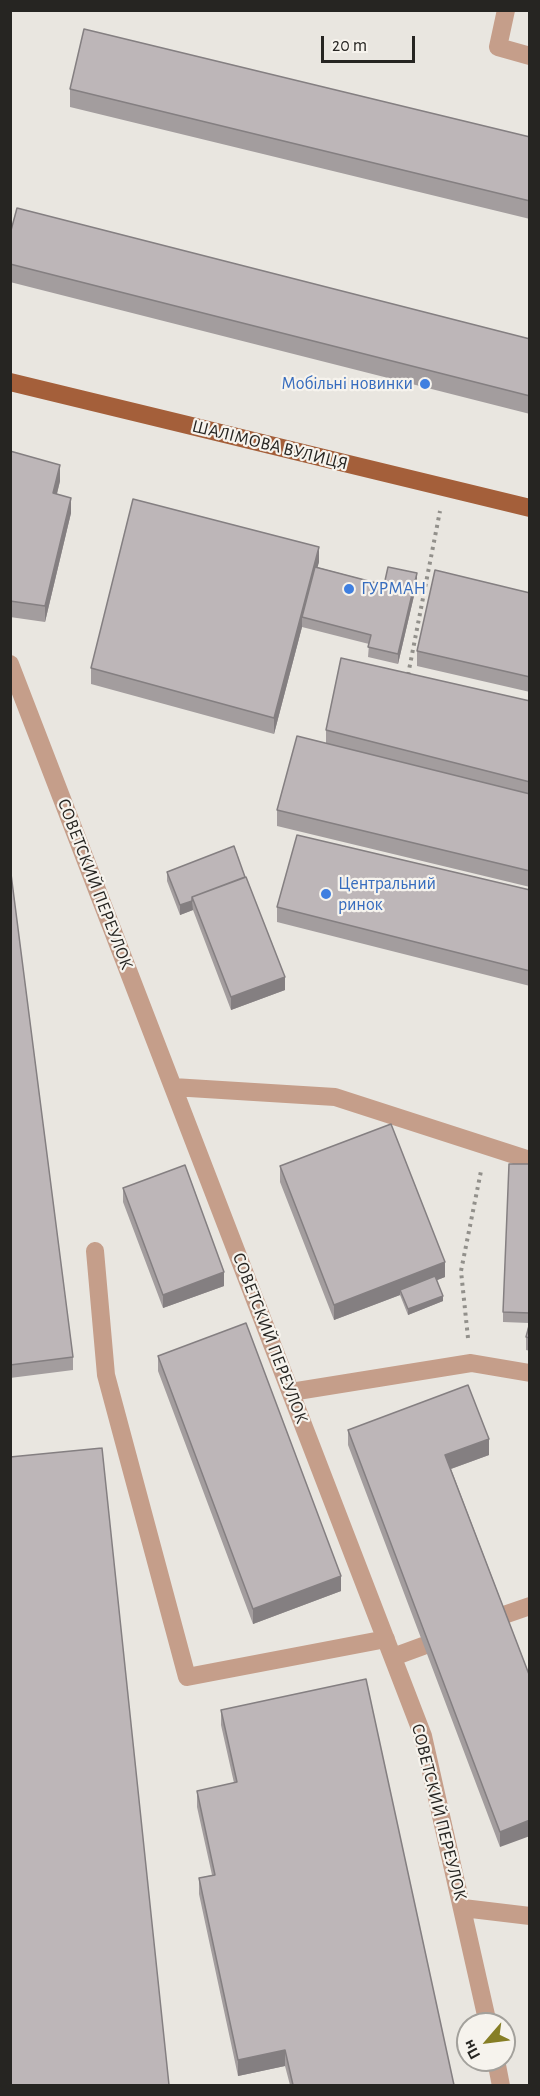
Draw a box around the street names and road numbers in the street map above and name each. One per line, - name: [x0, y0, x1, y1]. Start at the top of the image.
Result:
- street label: ШАЛІМОВА ВУЛИЦЯ: [190, 415, 350, 475]
- street label: СОВЕТСКИЙ ПЕРЕУЛОК: [52, 795, 138, 973]
- street label: СОВЕТСКИЙ ПЕРЕУЛОК: [227, 1249, 313, 1427]
- street label: СОВЕТСКИЙ ПЕРЕУЛОК: [407, 1721, 471, 1903]

